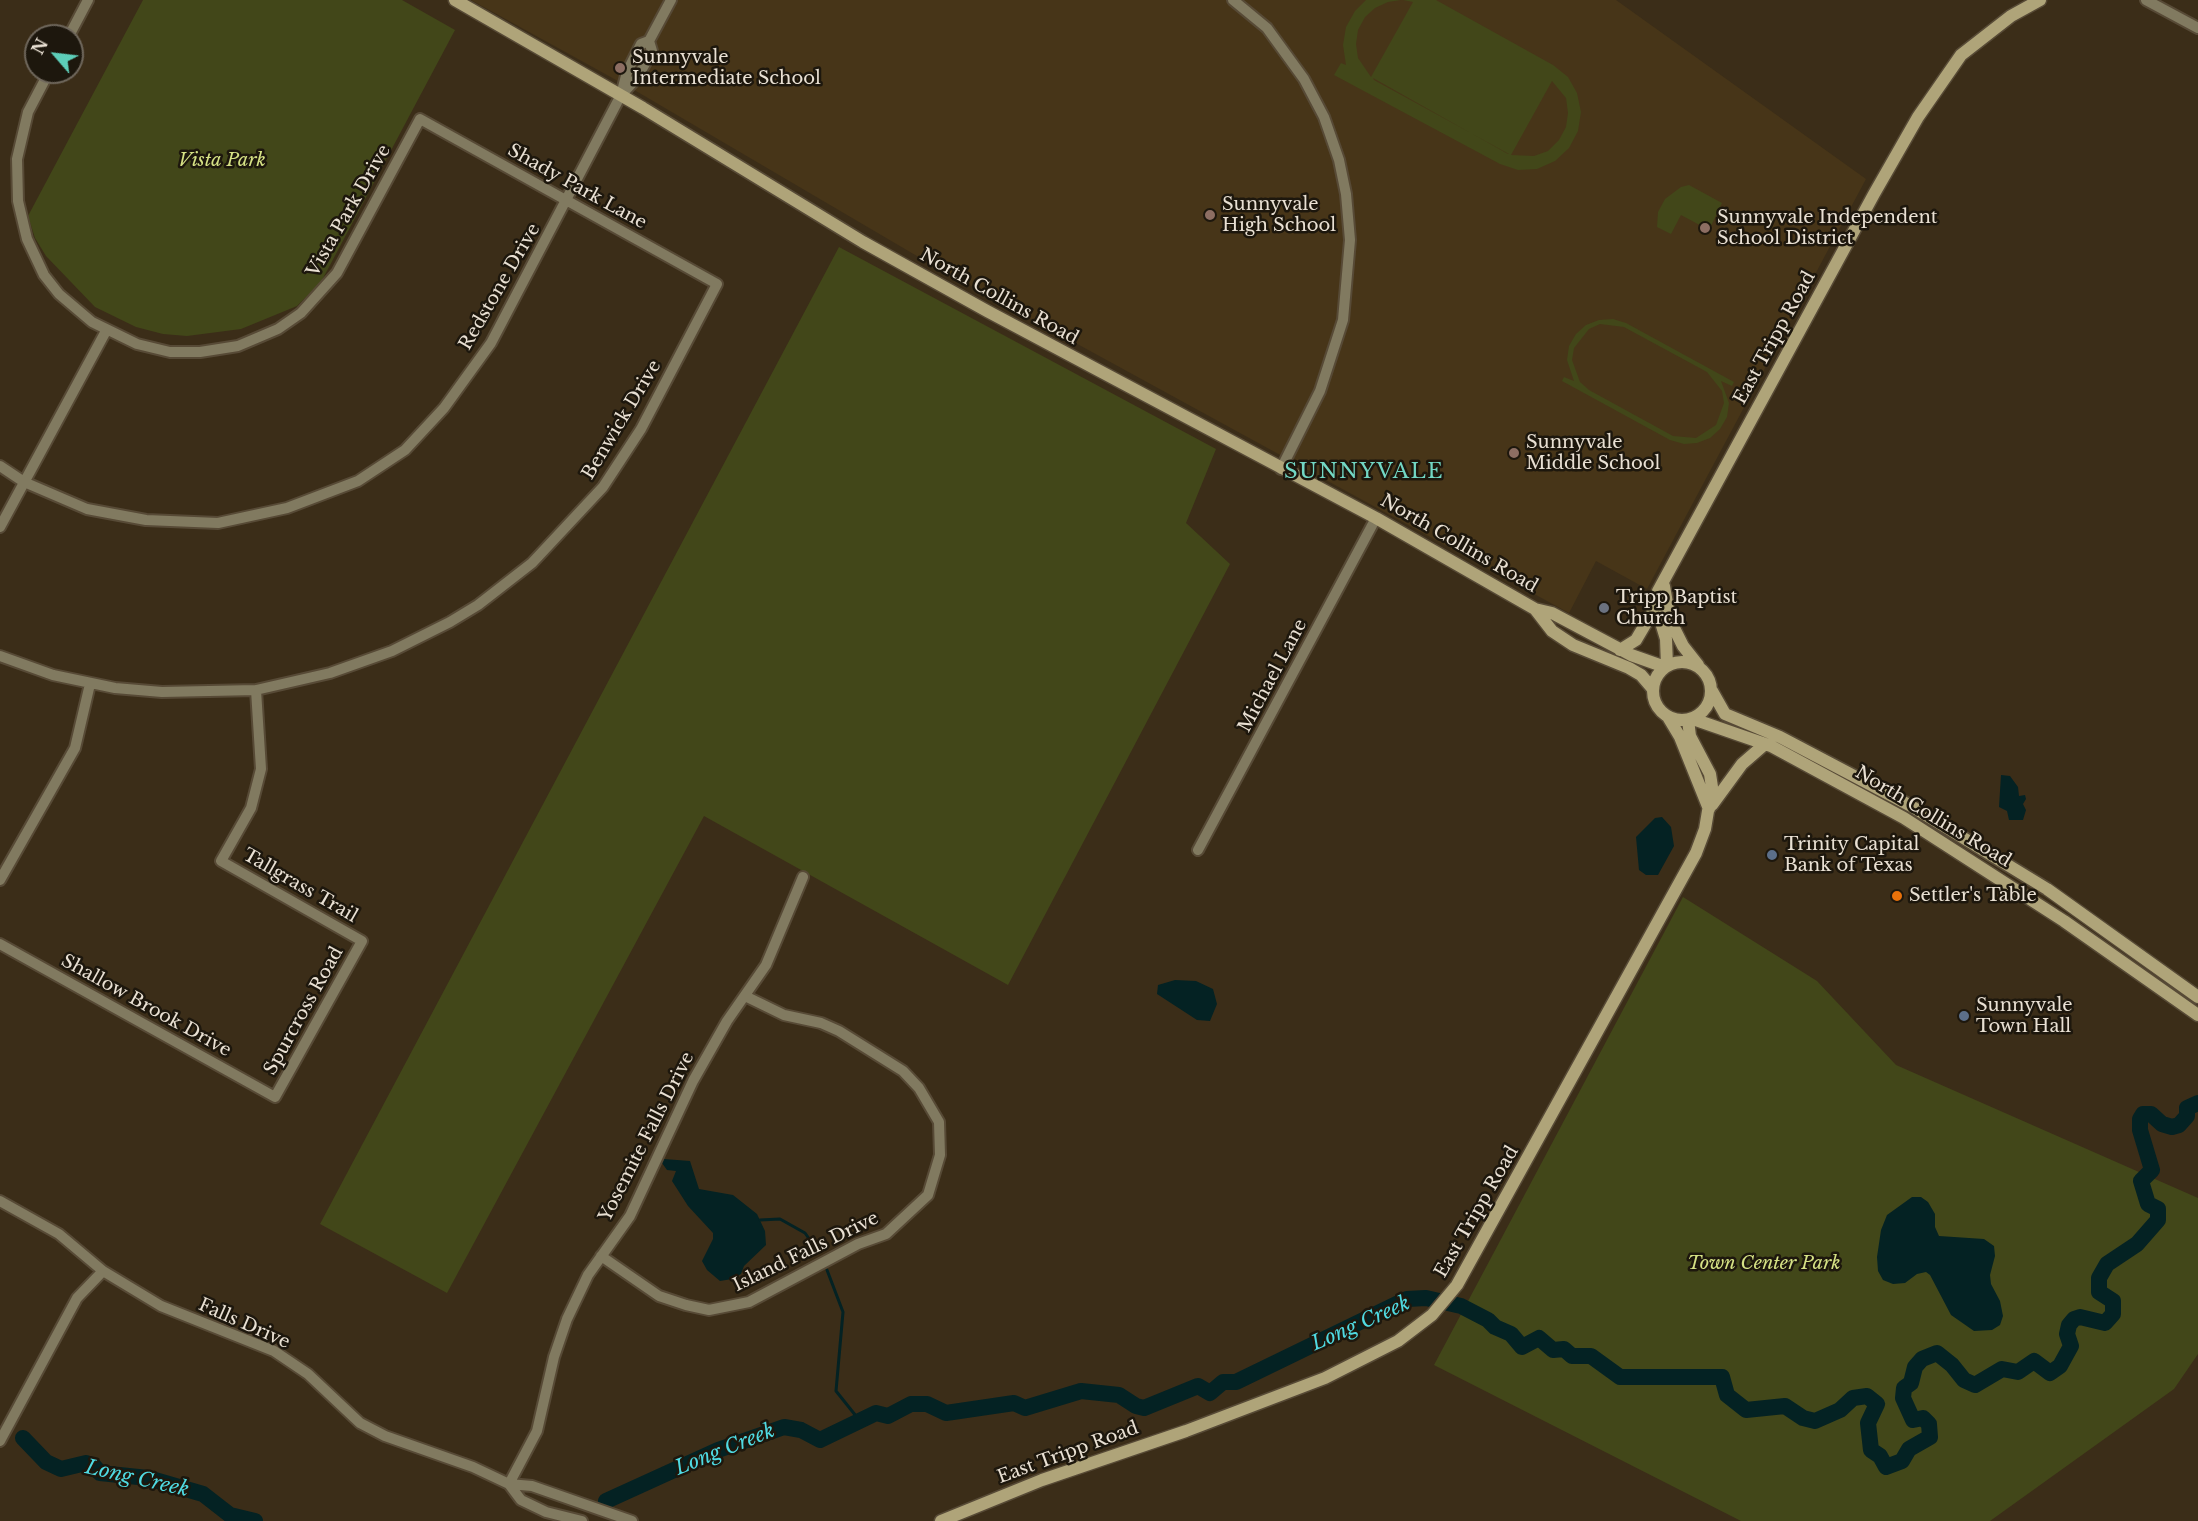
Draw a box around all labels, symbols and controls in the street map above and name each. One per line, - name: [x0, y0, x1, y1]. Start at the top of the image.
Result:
- north arrow: [24, 24, 84, 84]
- text: N: [28, 35, 52, 58]
- place label: Sunnyvale Intermediate School: [632, 47, 821, 90]
- marker: Sunnyvale Intermediate School: [613, 61, 627, 75]
- street label: Shady Park Lane: [504, 140, 650, 234]
- street label: Vista Park Drive: [302, 141, 396, 281]
- park label: Vista Park: [178, 150, 266, 172]
- place label: Sunnyvale High School: [1222, 194, 1336, 236]
- place label: Sunnyvale Independent School District: [1717, 207, 1938, 250]
- marker: Sunnyvale High School: [1203, 208, 1217, 222]
- street label: Redstone Drive: [455, 220, 545, 354]
- marker: Sunnyvale Independent School District: [1698, 221, 1712, 235]
- street label: North Collins Road: [916, 244, 1082, 350]
- street label: East Tripp Road: [1730, 268, 1820, 408]
- street label: Benwick Drive: [578, 357, 666, 483]
- place label: Sunnyvale Middle School: [1526, 432, 1660, 474]
- marker: Sunnyvale Middle School: [1507, 446, 1521, 460]
- district label: SUNNYVALE: [1284, 459, 1444, 485]
- street label: North Collins Road: [1376, 490, 1542, 598]
- place label: Tripp Baptist Church: [1616, 587, 1737, 630]
- marker: Tripp Baptist Church: [1597, 601, 1611, 615]
- street label: Michael Lane: [1234, 616, 1312, 736]
- street label: North Collins Road: [1851, 762, 2015, 872]
- place label: Trinity Capital Bank of Texas: [1784, 834, 1919, 876]
- street label: Tallgrass Trail: [239, 844, 361, 928]
- marker: Trinity Capital Bank of Texas: [1765, 848, 1779, 862]
- place label: Settler's Table: [1909, 885, 2037, 907]
- marker: Settler's Table: [1890, 889, 1904, 903]
- street label: Spurcross Road: [260, 943, 348, 1079]
- street label: Shallow Brook Drive: [57, 950, 235, 1062]
- place label: Sunnyvale Town Hall: [1976, 995, 2073, 1038]
- marker: Sunnyvale Town Hall: [1957, 1009, 1971, 1023]
- street label: Yosemite Falls Drive: [595, 1049, 699, 1225]
- street label: East Tripp Road: [1431, 1142, 1523, 1282]
- street label: Island Falls Drive: [730, 1207, 882, 1297]
- park label: Town Center Park: [1688, 1253, 1840, 1275]
- water label: Long Creek: [1308, 1292, 1414, 1356]
- street label: Falls Drive: [195, 1294, 293, 1354]
- street label: East Tripp Road: [995, 1417, 1141, 1489]
- water label: Long Creek: [672, 1419, 778, 1481]
- water label: Long Creek: [83, 1455, 191, 1503]

